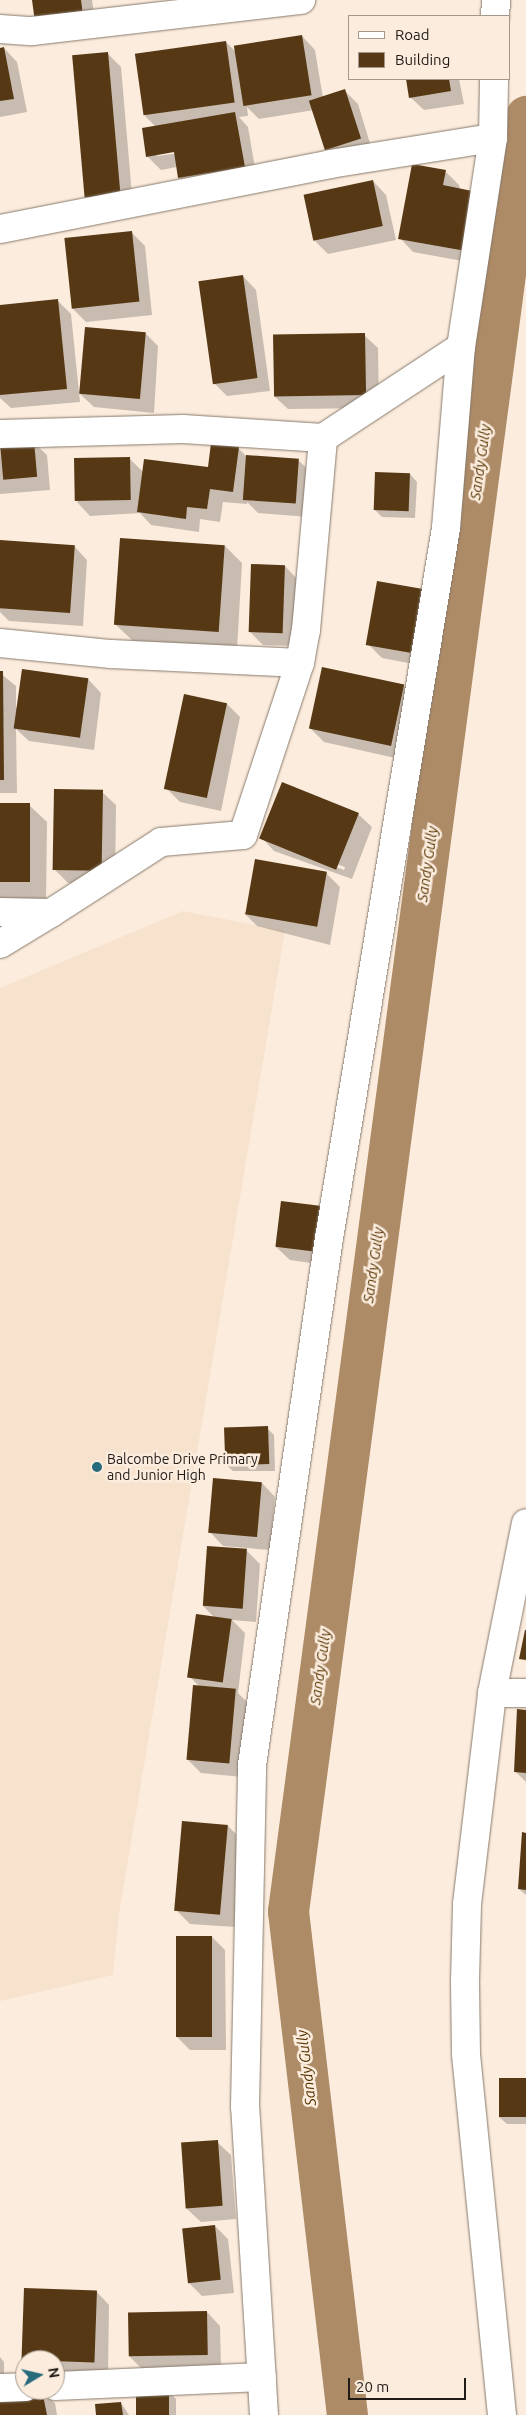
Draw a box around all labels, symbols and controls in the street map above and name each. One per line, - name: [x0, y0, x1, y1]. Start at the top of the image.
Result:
- legend: [348, 15, 511, 80]
- text: Road: [395, 26, 430, 43]
- text: Building: [395, 51, 450, 68]
- water label: Sandy Gully: [466, 423, 494, 501]
- water label: Sandy Gully: [413, 825, 441, 903]
- water label: Sandy Gully: [359, 1226, 387, 1304]
- place label: Balcombe Drive Primary and Junior High: [107, 1451, 258, 1484]
- marker: Balcombe Drive Primary and Junior High: [91, 1461, 103, 1473]
- water label: Sandy Gully: [306, 1628, 334, 1706]
- water label: Sandy Gully: [292, 2029, 320, 2107]
- north arrow: [15, 2350, 65, 2400]
- text: N: [45, 2366, 63, 2379]
- scale bar: [351, 2368, 468, 2400]
- text: 20 m: [356, 2378, 389, 2395]

